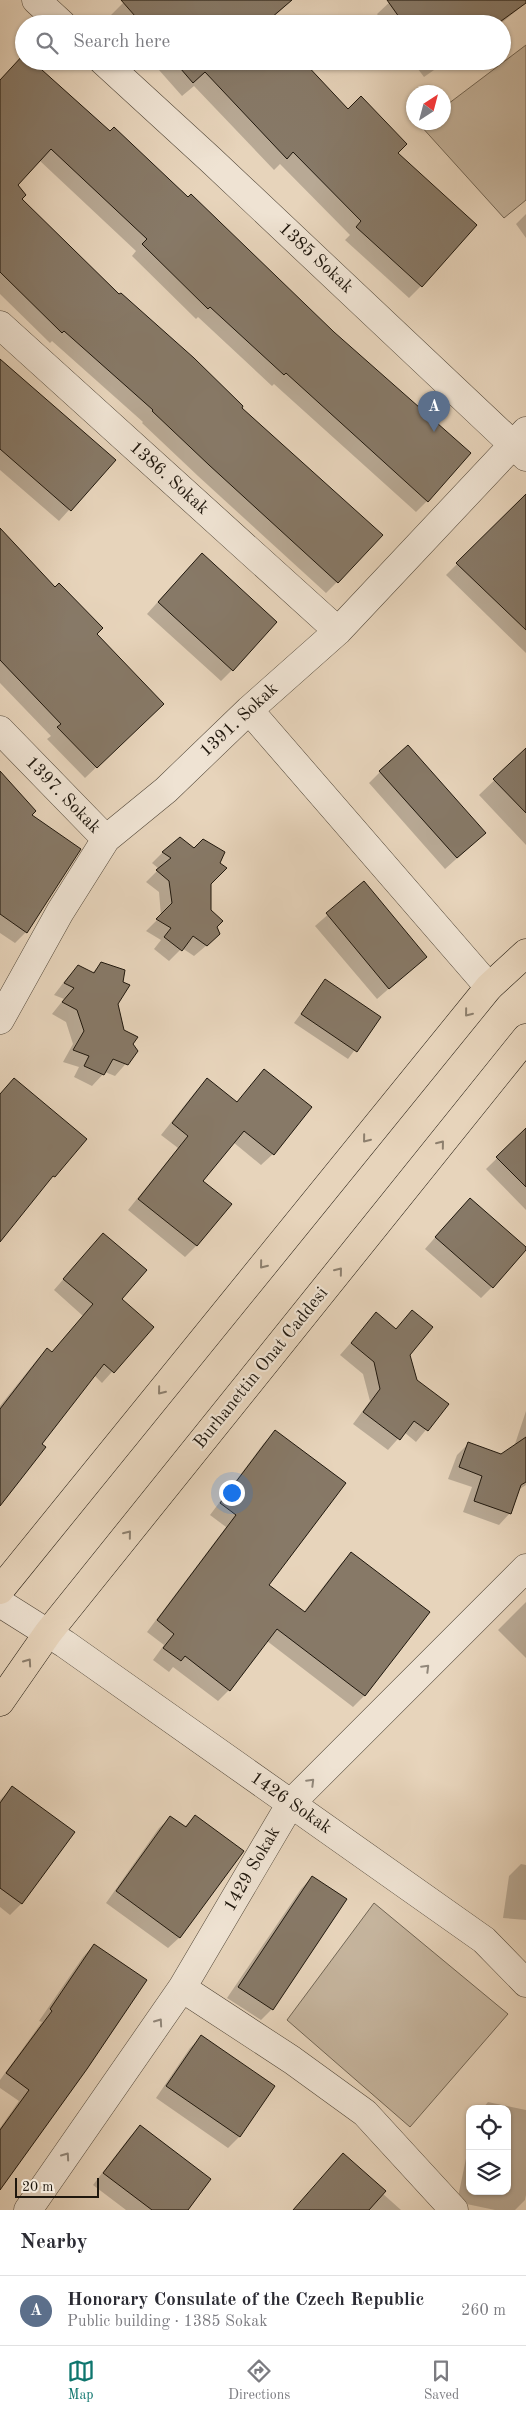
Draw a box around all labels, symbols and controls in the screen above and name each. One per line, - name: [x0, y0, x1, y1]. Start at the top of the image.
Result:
- search box: [15, 15, 511, 70]
- icon: search: [33, 29, 61, 57]
- text: Search here: [73, 33, 170, 52]
- north arrow: [406, 85, 451, 130]
- street label: 1385 Sokak: [275, 219, 357, 297]
- pin: A: [418, 391, 450, 432]
- street label: 1386. Sokak: [126, 438, 212, 518]
- street label: 1391. Sokak: [196, 679, 282, 761]
- street label: 1397. Sokak: [22, 753, 104, 837]
- one-way arrow: [466, 1007, 474, 1016]
- one-way arrow: [363, 1133, 371, 1142]
- one-way arrow: [436, 1141, 444, 1150]
- one-way arrow: [261, 1259, 269, 1268]
- one-way arrow: [334, 1267, 343, 1276]
- street label: Burhanettin Onat Caddesi: [191, 1284, 332, 1452]
- one-way arrow: [157, 1386, 166, 1395]
- your location: [219, 1480, 245, 1506]
- one-way arrow: [122, 1531, 130, 1540]
- one-way arrow: [22, 1658, 31, 1668]
- one-way arrow: [421, 1664, 430, 1673]
- street label: 1426 Sokak: [247, 1769, 335, 1837]
- one-way arrow: [306, 1779, 315, 1788]
- street label: 1429 Sokak: [221, 1824, 283, 1914]
- one-way arrow: [153, 2018, 162, 2028]
- map controls: [466, 2105, 511, 2195]
- button: locate: [466, 2105, 511, 2150]
- button: layers: [466, 2150, 511, 2195]
- one-way arrow: [60, 2152, 69, 2161]
- scale bar: [15, 2175, 99, 2198]
- text: 20 m: [22, 2180, 53, 2194]
- text: Nearby: [20, 2232, 88, 2253]
- text: Honorary Consulate of the Czech Republic: [67, 2291, 424, 2310]
- text: A: [30, 2303, 42, 2319]
- text: 260 m: [461, 2303, 506, 2319]
- text: Public building · 1385 Sokak: [67, 2314, 267, 2330]
- tab: Map: [67, 2357, 95, 2404]
- tab: Directions: [228, 2357, 290, 2404]
- tab: Saved: [424, 2357, 459, 2404]

